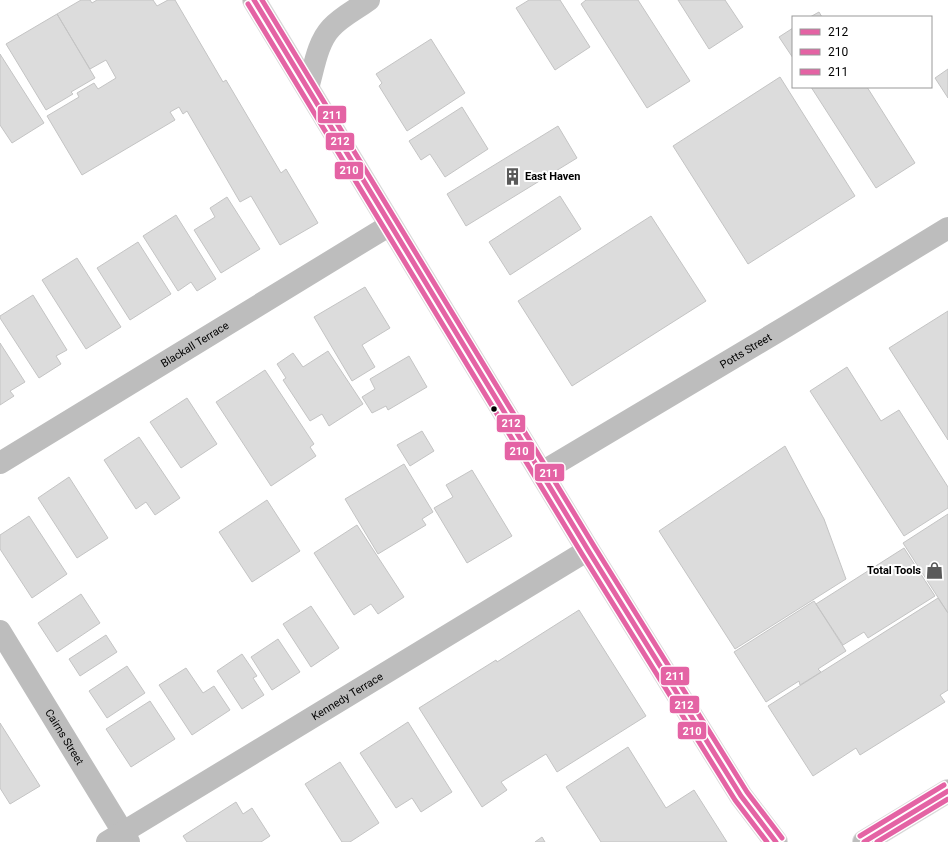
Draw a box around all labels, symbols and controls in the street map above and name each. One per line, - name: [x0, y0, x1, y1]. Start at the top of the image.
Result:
- legend: [792, 16, 932, 88]
- text: 212: [828, 25, 848, 39]
- text: 210: [828, 45, 848, 59]
- text: 211: [828, 65, 848, 79]
- line badge: 211: [317, 105, 347, 124]
- text: 211: [323, 109, 341, 122]
- line badge: 212: [325, 132, 355, 151]
- text: 212: [331, 135, 349, 148]
- line badge: 210: [334, 161, 364, 180]
- text: 210: [340, 164, 358, 177]
- building icon: East Haven: [502, 166, 522, 186]
- place label: East Haven: [525, 170, 580, 183]
- street label: Blackall Terrace: [158, 318, 231, 370]
- street label: Potts Street: [717, 330, 774, 371]
- unlabelled marker: [489, 404, 499, 414]
- line badge: 212: [496, 414, 526, 433]
- text: 212: [502, 417, 520, 430]
- line badge: 210: [504, 441, 535, 461]
- text: 210: [510, 445, 528, 458]
- line badge: 211: [534, 463, 565, 482]
- text: 211: [540, 467, 558, 480]
- shop icon: Total Tools: [924, 560, 944, 580]
- place label: Total Tools: [867, 564, 921, 577]
- line badge: 211: [660, 666, 690, 686]
- street label: Kennedy Terrace: [309, 669, 385, 723]
- text: 211: [666, 670, 684, 683]
- line badge: 212: [669, 695, 700, 714]
- text: 212: [675, 699, 693, 712]
- street label: Cairns Street: [43, 706, 87, 767]
- line badge: 210: [677, 721, 707, 740]
- text: 210: [683, 725, 701, 738]

